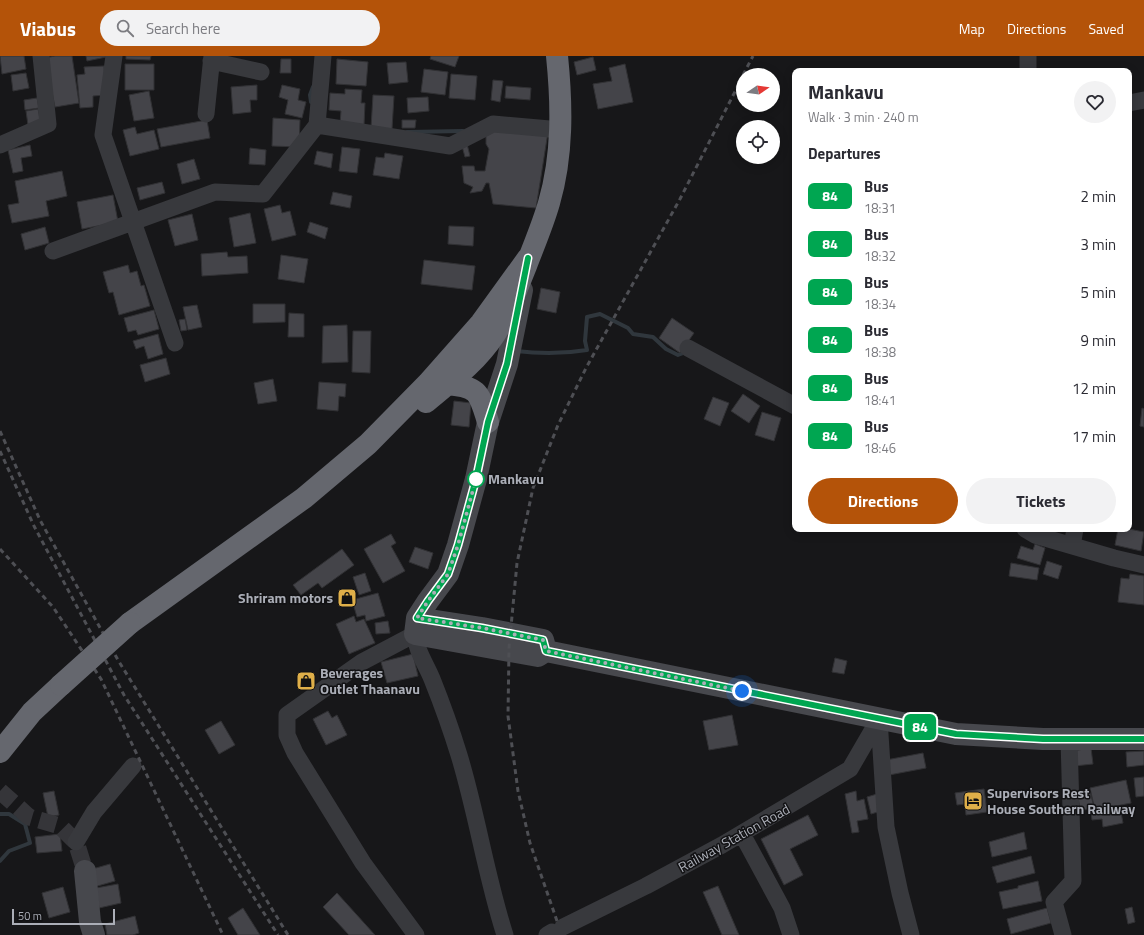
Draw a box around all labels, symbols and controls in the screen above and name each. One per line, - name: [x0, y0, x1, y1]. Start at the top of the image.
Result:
- search box: [100, 10, 380, 46]
- text: Viabus: [20, 14, 76, 43]
- icon: search: [114, 17, 136, 39]
- text: Search here: [146, 17, 220, 40]
- text: Map: [959, 18, 985, 39]
- text: Directions: [1007, 18, 1066, 39]
- text: Saved: [1088, 18, 1124, 39]
- north arrow: [736, 68, 780, 112]
- map controls: [736, 68, 780, 164]
- text: Mankavu: [808, 77, 884, 106]
- button: heart: [1074, 81, 1116, 123]
- text: Walk · 3 min · 240 m: [808, 107, 919, 127]
- button: locate: [736, 120, 780, 164]
- text: Departures: [808, 142, 881, 165]
- text: Bus: [864, 175, 889, 198]
- text: 84: [822, 185, 838, 206]
- text: 2 min: [1080, 185, 1116, 208]
- text: 18:31: [864, 198, 896, 218]
- text: Bus: [864, 223, 889, 246]
- text: 84: [822, 233, 838, 254]
- text: 3 min: [1080, 233, 1116, 256]
- text: 18:32: [864, 246, 896, 266]
- text: Bus: [864, 271, 889, 294]
- text: 84: [822, 281, 838, 302]
- text: 5 min: [1080, 281, 1116, 304]
- text: 18:34: [864, 294, 896, 314]
- text: Bus: [864, 319, 889, 342]
- text: 84: [822, 329, 838, 350]
- text: 9 min: [1080, 329, 1116, 352]
- text: 18:38: [864, 342, 896, 362]
- text: Bus: [864, 367, 889, 390]
- text: 84: [822, 377, 838, 398]
- text: 12 min: [1072, 377, 1116, 400]
- text: 18:41: [864, 390, 896, 410]
- text: Bus: [864, 415, 889, 438]
- text: 84: [822, 425, 838, 446]
- text: 17 min: [1072, 425, 1116, 448]
- text: 18:46: [864, 438, 896, 458]
- place label: Mankavu: [488, 468, 544, 489]
- marker: Mankavu: [467, 470, 485, 488]
- button: Directions: [808, 478, 958, 524]
- button: Tickets: [966, 478, 1116, 524]
- place label: Shriram motors: [238, 587, 333, 608]
- shop icon: Shriram motors: [336, 587, 358, 609]
- place label: Beverages Outlet Thaanavu: [320, 662, 420, 699]
- shop icon: Beverages Outlet Thaanavu: [295, 670, 317, 692]
- your location: [732, 681, 752, 701]
- line badge: 84: [902, 714, 938, 740]
- text: 84: [912, 716, 928, 737]
- place label: Supervisors Rest House Southern Railway: [987, 782, 1135, 819]
- hotel icon: Supervisors Rest House Southern Railway: [962, 790, 984, 812]
- street label: Railway Station Road: [674, 798, 794, 877]
- scale bar: [12, 907, 115, 926]
- text: 50 m: [18, 908, 42, 924]

